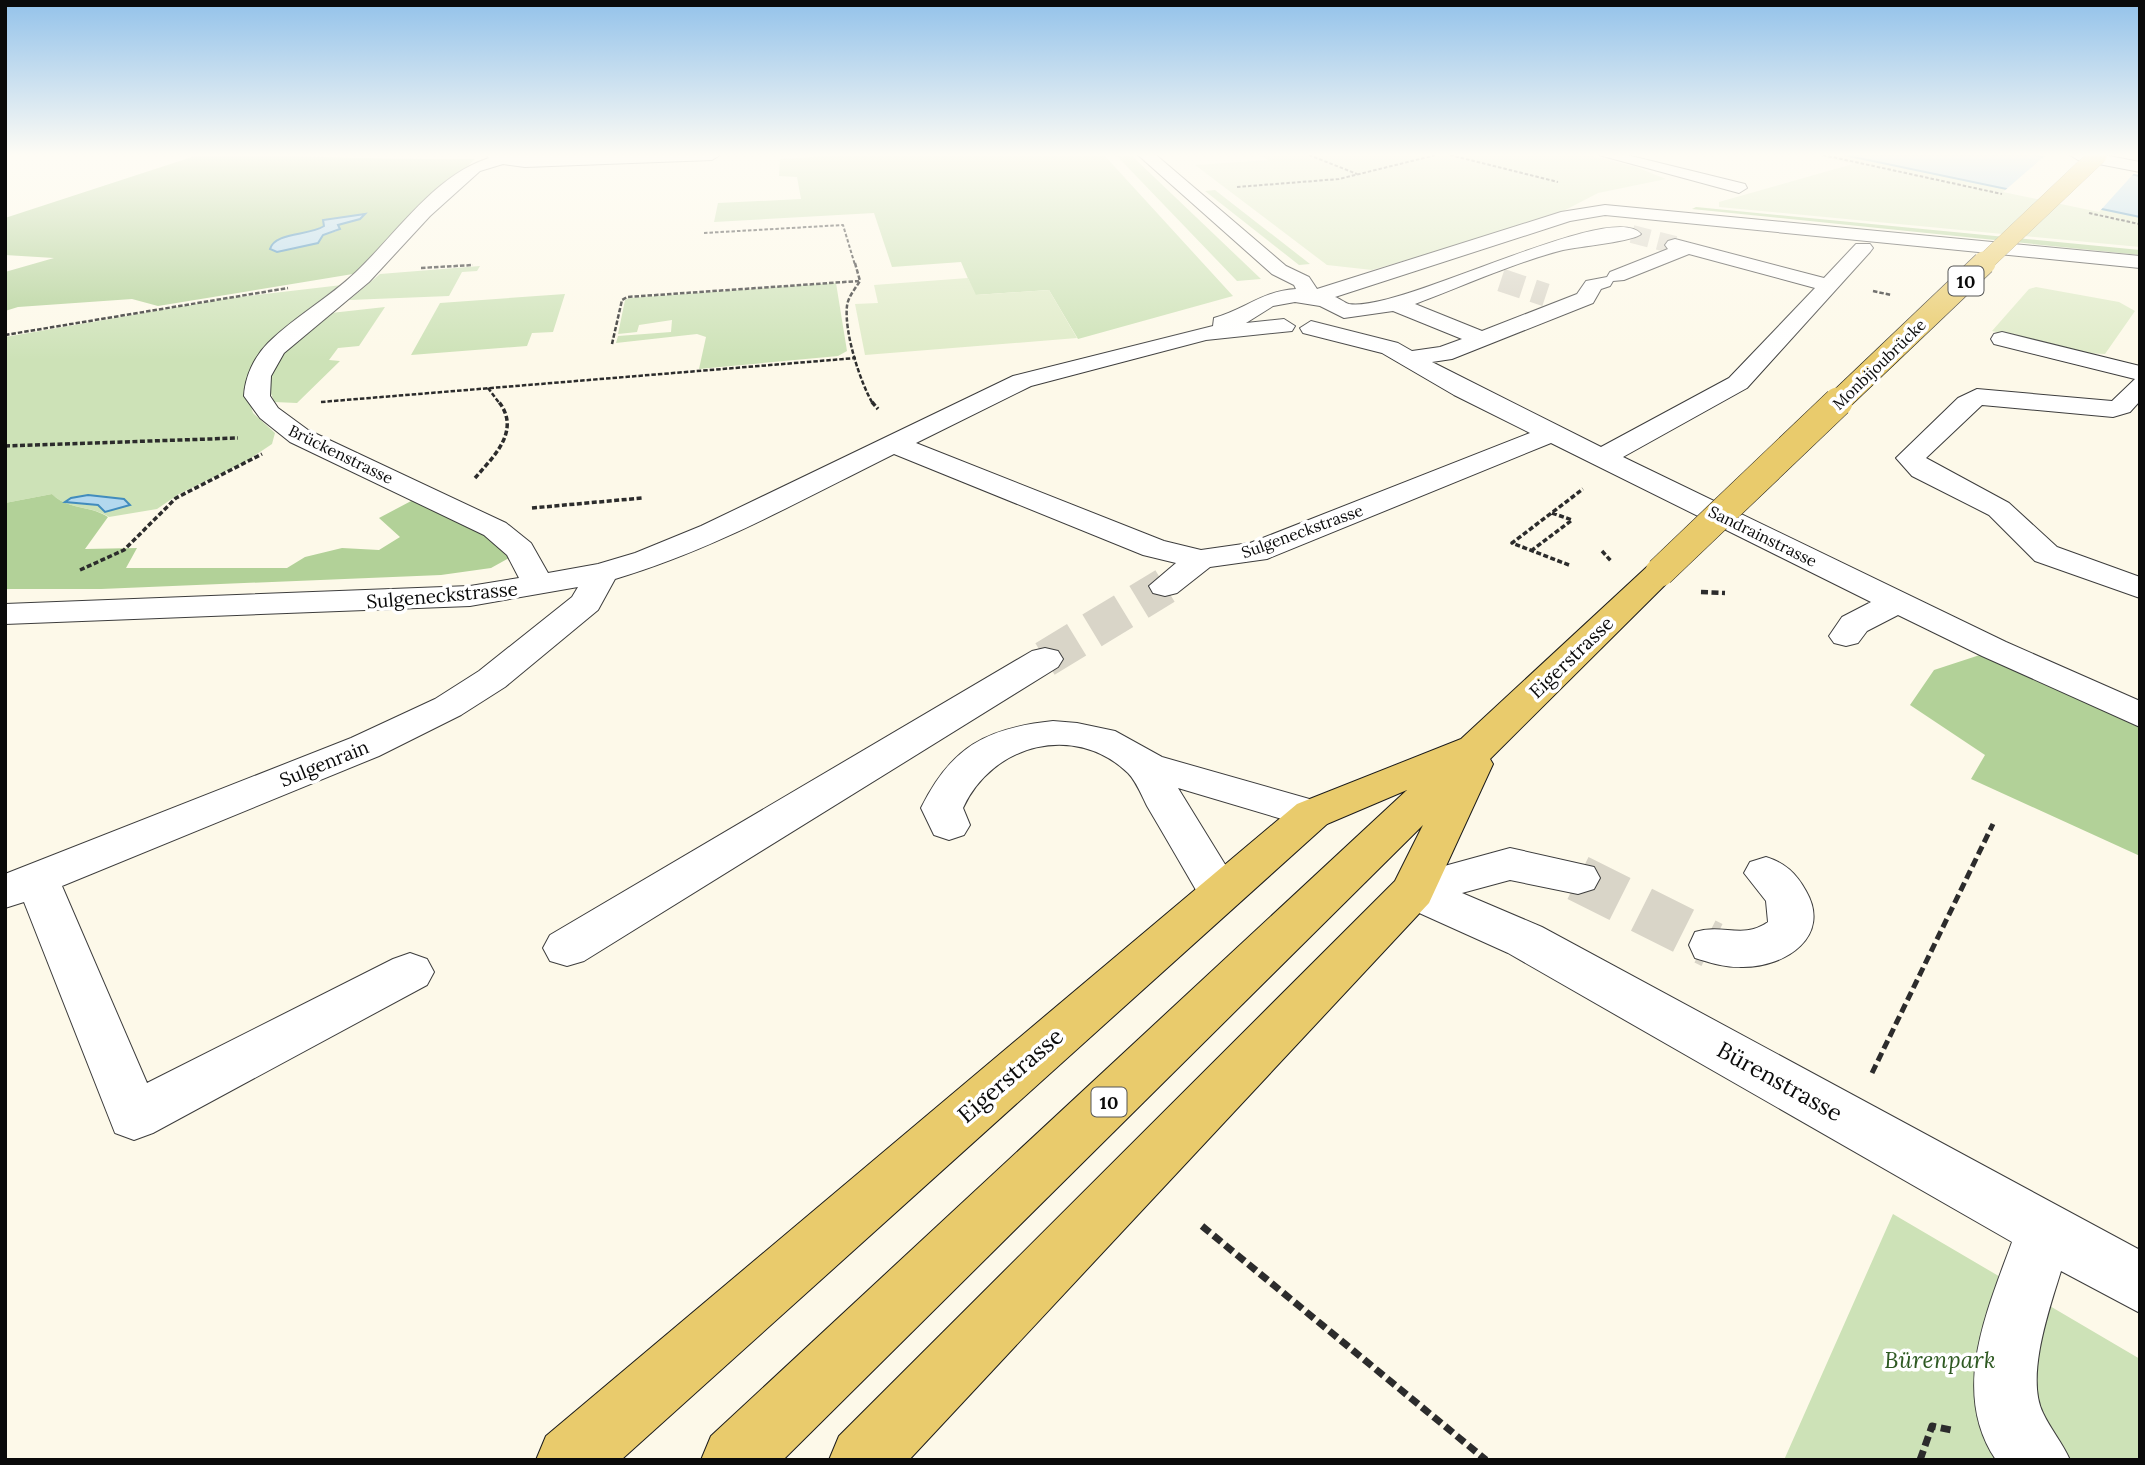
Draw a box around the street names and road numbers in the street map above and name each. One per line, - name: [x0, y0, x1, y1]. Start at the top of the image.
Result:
- road number: 10: [1948, 267, 1983, 296]
- street label: Monbijoubrücke: [1828, 314, 1930, 414]
- street label: Brückenstrasse: [285, 420, 397, 488]
- street label: Sulgeneckstrasse: [1238, 500, 1366, 562]
- street label: Sandrainstrasse: [1706, 501, 1821, 571]
- street label: Sulgeneckstrasse: [365, 576, 519, 614]
- street label: Eigerstrasse: [1524, 611, 1618, 703]
- street label: Sulgenrain: [276, 734, 372, 792]
- street label: Eigerstrasse: [951, 1021, 1069, 1129]
- street label: Bürenstrasse: [1712, 1035, 1848, 1127]
- road number: 10: [1092, 1087, 1126, 1116]

